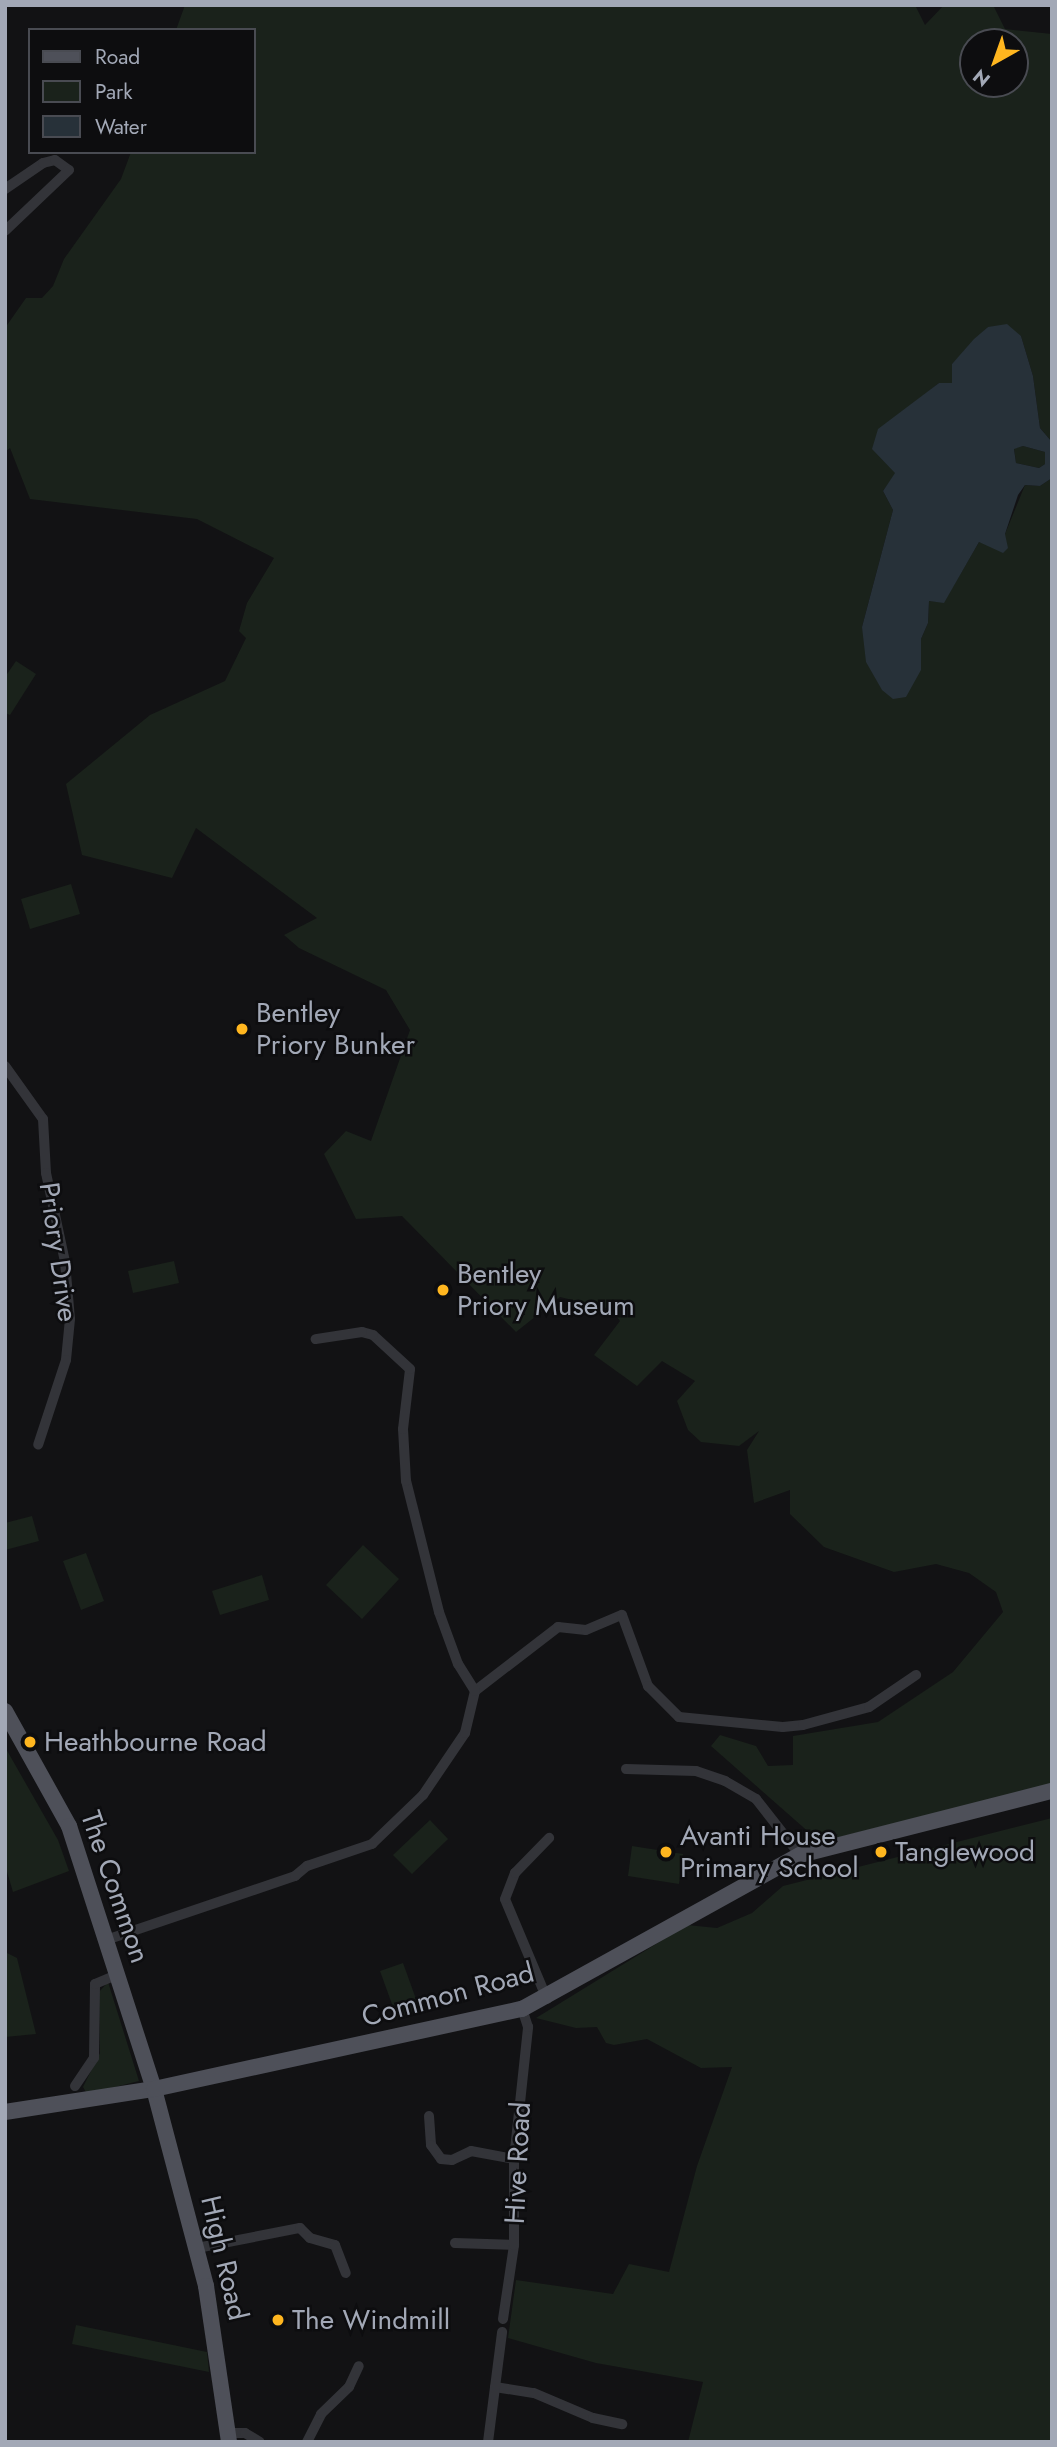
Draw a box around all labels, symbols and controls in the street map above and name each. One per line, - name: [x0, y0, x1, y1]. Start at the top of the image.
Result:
- legend: [28, 28, 256, 154]
- north arrow: [959, 28, 1029, 98]
- text: Road: [95, 42, 140, 72]
- text: N: [967, 63, 996, 93]
- text: Park: [95, 77, 132, 107]
- text: Water: [95, 112, 147, 142]
- place label: Bentley Priory Bunker: [256, 996, 415, 1062]
- marker: Bentley Priory Bunker: [234, 1021, 250, 1037]
- street label: Priory Drive: [32, 1180, 84, 1324]
- place label: Bentley Priory Museum: [457, 1257, 635, 1323]
- marker: Bentley Priory Museum: [435, 1282, 451, 1298]
- place label: Heathbourne Road: [44, 1725, 267, 1759]
- marker: Heathbourne Road: [22, 1734, 38, 1750]
- street label: The Common: [73, 1807, 157, 1967]
- place label: Avanti House Primary School: [680, 1819, 859, 1885]
- place label: Tanglewood: [895, 1835, 1035, 1869]
- marker: Avanti House Primary School: [658, 1844, 674, 1860]
- marker: Tanglewood: [873, 1844, 889, 1860]
- street label: Common Road: [358, 1956, 538, 2034]
- street label: Hive Road: [498, 2101, 538, 2225]
- street label: High Road: [193, 2192, 255, 2324]
- place label: The Windmill: [292, 2303, 450, 2337]
- marker: The Windmill: [270, 2312, 286, 2328]

